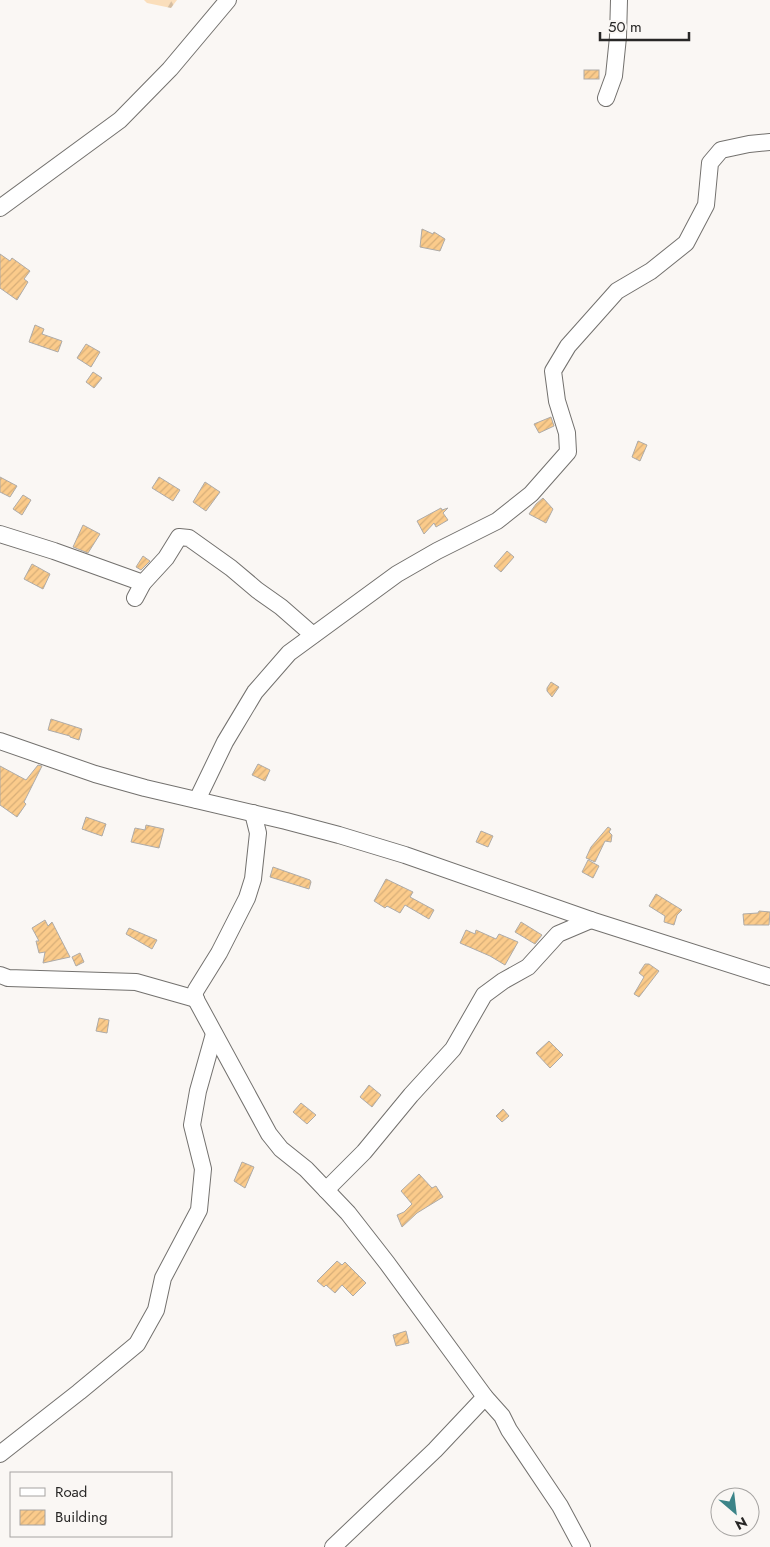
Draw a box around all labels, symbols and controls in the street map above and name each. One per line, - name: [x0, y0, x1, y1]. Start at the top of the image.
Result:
- scale bar: [600, 10, 689, 42]
- text: 50 m: [608, 16, 642, 38]
- legend: [10, 1472, 172, 1537]
- text: Road: [55, 1481, 87, 1503]
- north arrow: [710, 1487, 760, 1537]
- text: Building: [55, 1506, 107, 1528]
- text: N: [731, 1512, 751, 1535]

